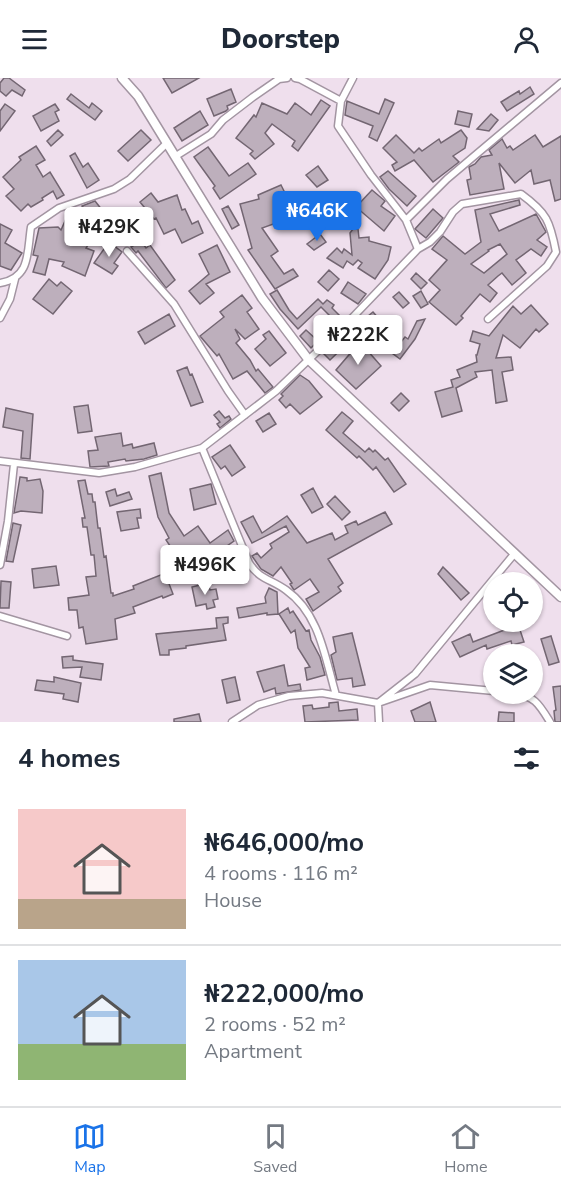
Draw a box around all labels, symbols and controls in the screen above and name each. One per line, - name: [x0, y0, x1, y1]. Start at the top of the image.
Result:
- text: Doorstep: [221, 21, 340, 58]
- icon: menu: [18, 23, 51, 56]
- icon: person: [510, 23, 543, 56]
- pin: ₦646K: [275, 191, 359, 242]
- text: ₦646K: [286, 197, 348, 224]
- pin: ₦429K: [67, 207, 151, 258]
- text: ₦429K: [78, 213, 140, 240]
- pin: ₦222K: [316, 315, 400, 366]
- text: ₦222K: [327, 321, 389, 348]
- pin: ₦496K: [163, 545, 247, 596]
- text: ₦496K: [174, 551, 236, 578]
- map controls: [483, 572, 543, 704]
- button: locate: [483, 572, 543, 632]
- button: layers: [483, 644, 543, 704]
- text: 4 homes: [18, 741, 120, 776]
- icon: filters: [510, 742, 543, 775]
- text: ₦646,000/mo: [204, 825, 364, 860]
- icon: home: [66, 833, 138, 905]
- text: 4 rooms · 116 m²: [204, 860, 358, 887]
- text: House: [204, 887, 262, 914]
- text: ₦222,000/mo: [204, 976, 364, 1011]
- icon: home: [66, 984, 138, 1056]
- text: 2 rooms · 52 m²: [204, 1011, 346, 1038]
- text: Apartment: [204, 1038, 302, 1065]
- tab: Map: [73, 1120, 106, 1178]
- tab: Saved: [253, 1120, 297, 1178]
- tab: Home: [444, 1120, 488, 1178]

